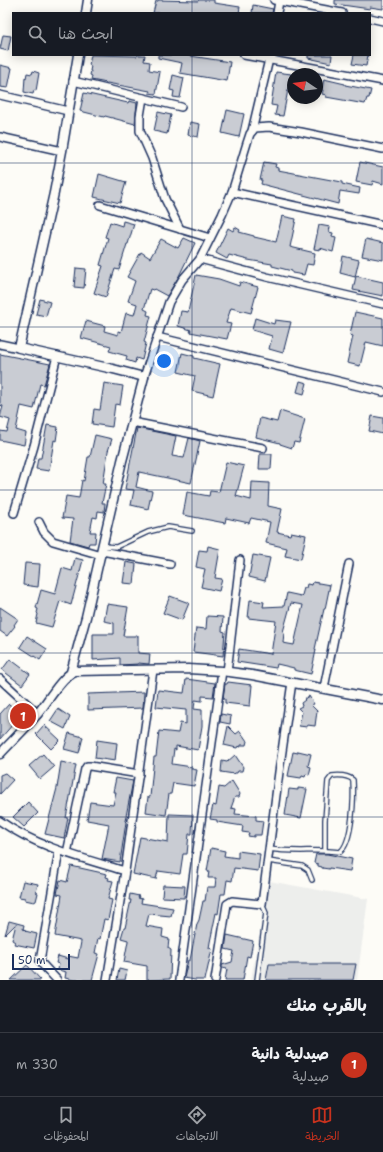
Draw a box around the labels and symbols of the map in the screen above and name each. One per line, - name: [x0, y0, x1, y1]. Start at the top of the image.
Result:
- north arrow: [287, 68, 323, 104]
- your location: [154, 351, 174, 371]
- pin: 1: [10, 701, 36, 731]
- scale bar: [12, 952, 70, 971]

